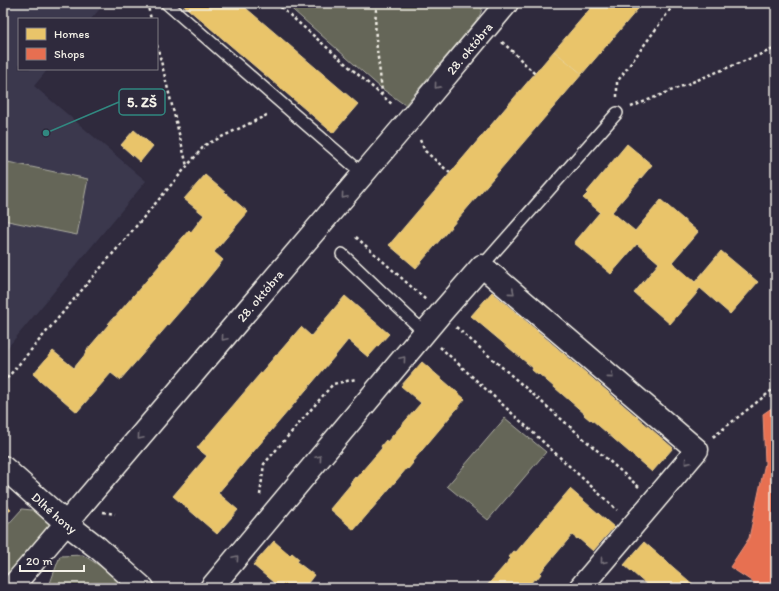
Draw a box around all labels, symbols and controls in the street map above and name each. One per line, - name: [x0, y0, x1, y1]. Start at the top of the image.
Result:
- legend: [18, 18, 158, 70]
- street label: 28. októbra: [443, 19, 496, 77]
- text: Homes: [54, 27, 90, 41]
- text: Shops: [54, 47, 85, 61]
- one-way arrow: [435, 82, 442, 89]
- callout: 5. ZŠ: [119, 89, 165, 115]
- text: 5. ZŠ: [127, 94, 157, 111]
- one-way arrow: [341, 191, 348, 199]
- street label: 28. októbra: [234, 266, 286, 325]
- one-way arrow: [507, 287, 514, 294]
- one-way arrow: [221, 333, 228, 341]
- one-way arrow: [398, 356, 405, 363]
- one-way arrow: [606, 372, 613, 379]
- one-way arrow: [137, 433, 144, 440]
- one-way arrow: [315, 456, 322, 463]
- one-way arrow: [684, 457, 692, 465]
- street label: Dlhé hony: [29, 489, 80, 537]
- scale bar: [20, 547, 84, 573]
- text: 20 m: [26, 554, 53, 568]
- one-way arrow: [231, 555, 238, 563]
- one-way arrow: [600, 556, 607, 564]

